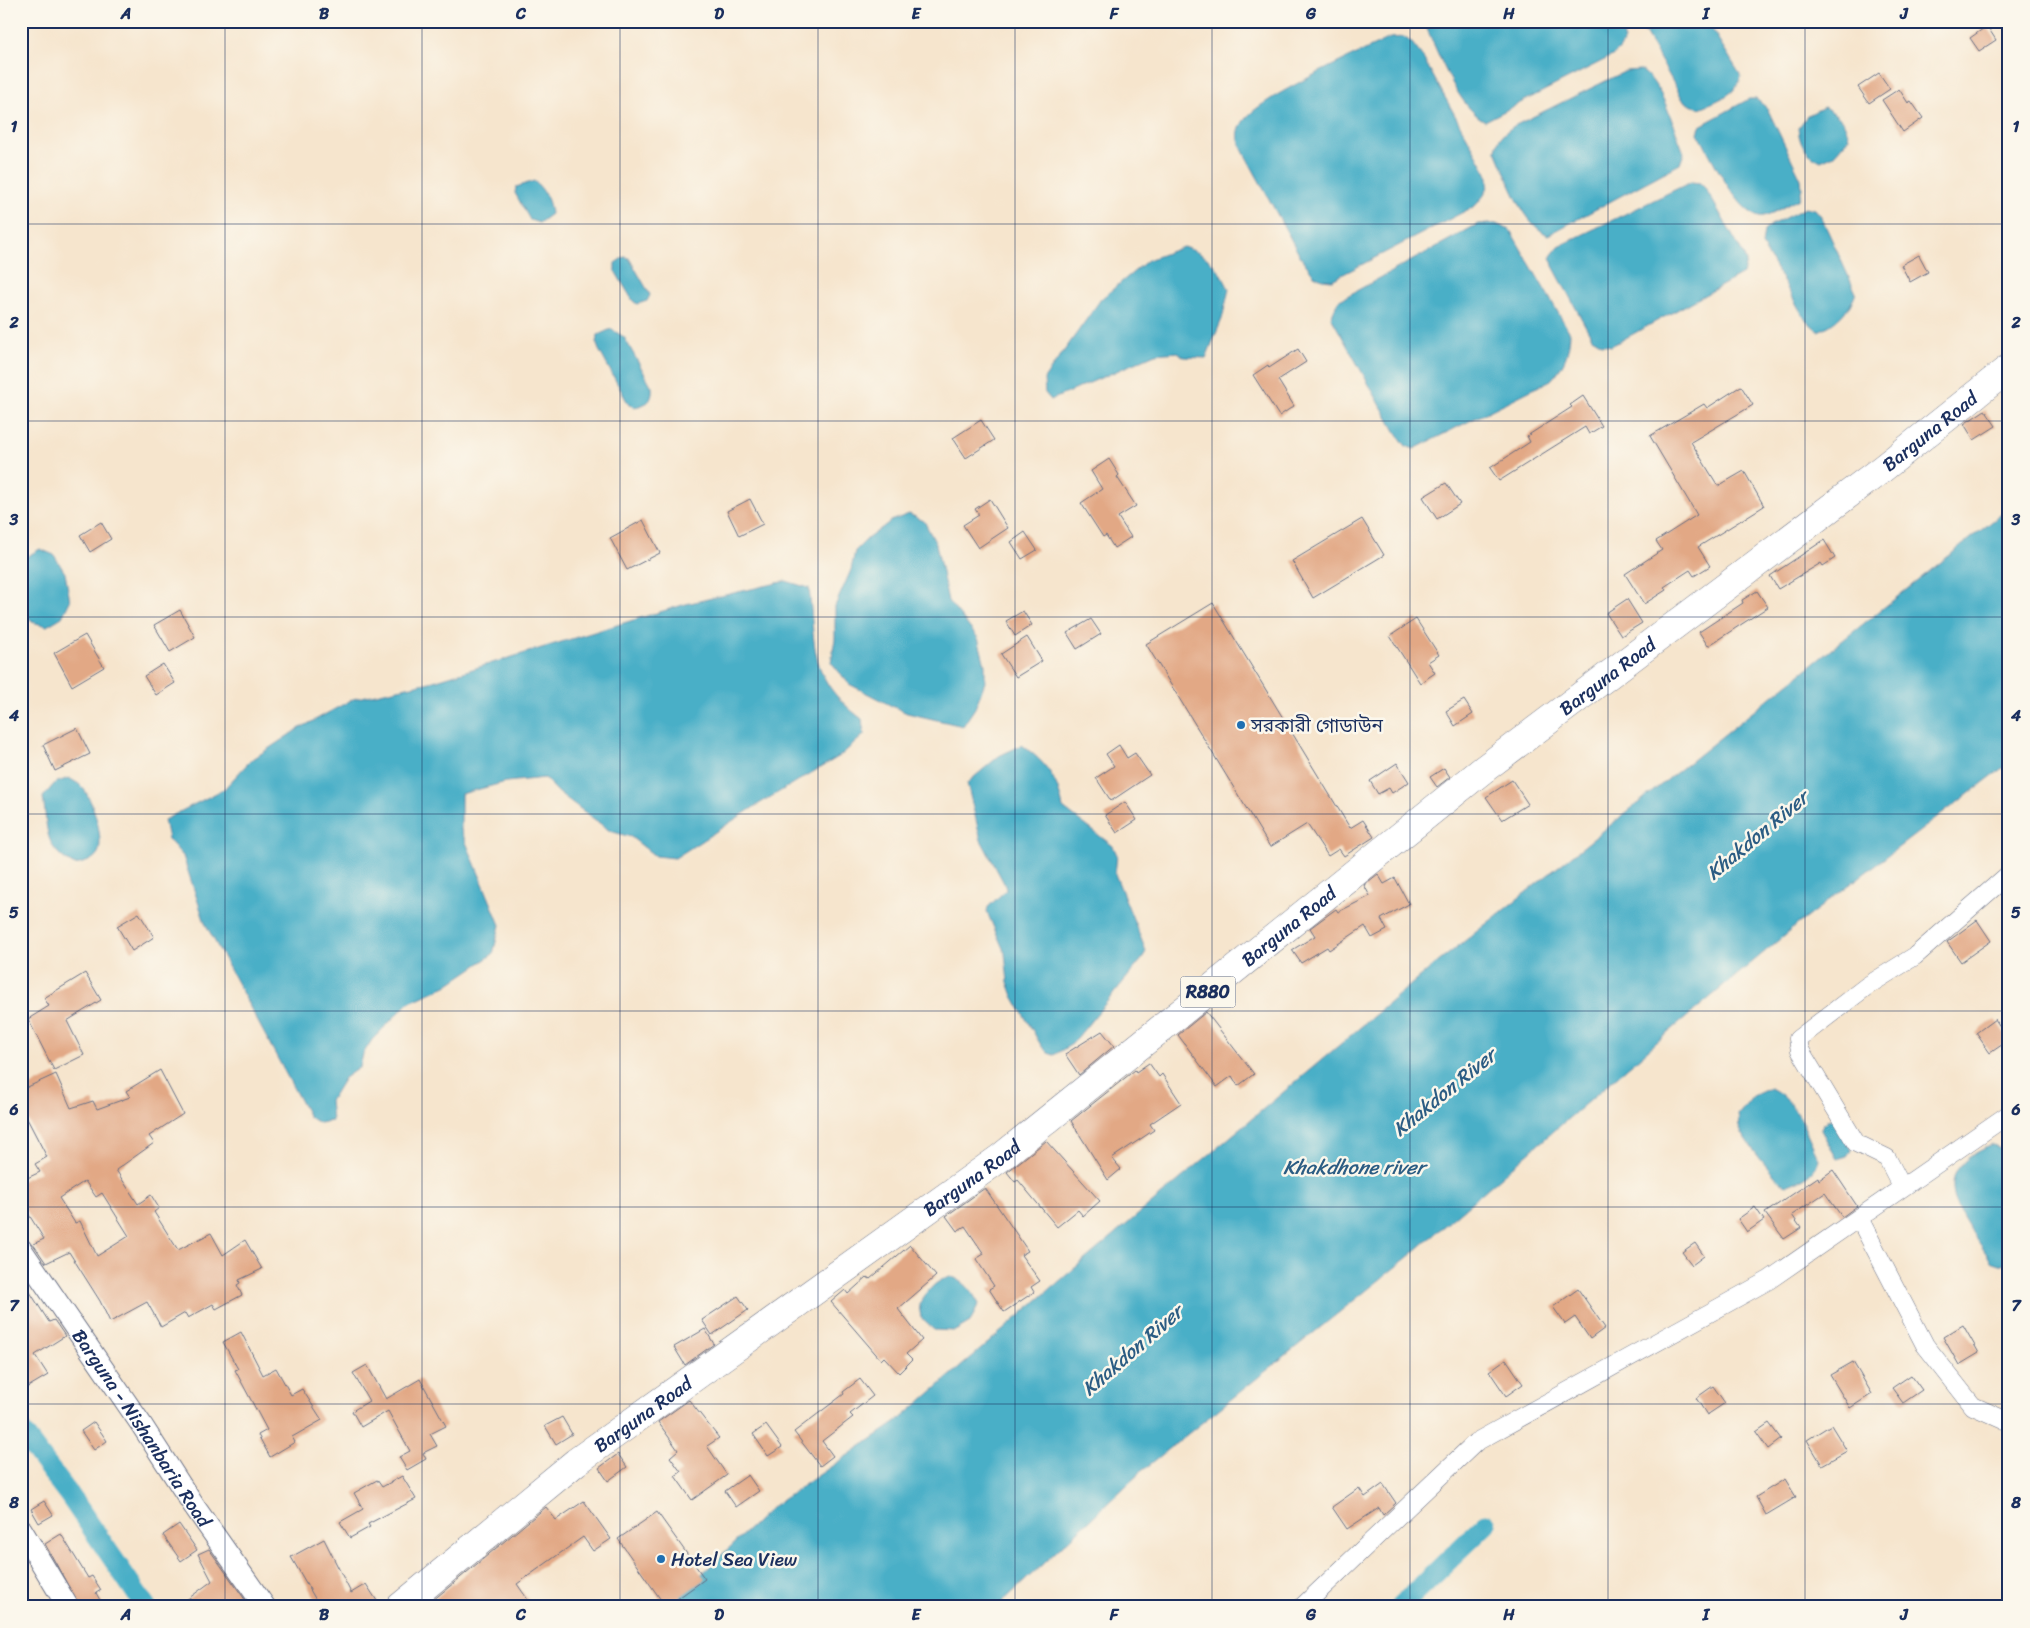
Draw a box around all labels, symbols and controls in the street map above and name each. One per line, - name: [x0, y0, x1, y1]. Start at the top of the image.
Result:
- text: A: [120, 0, 131, 28]
- text: B: [319, 0, 330, 28]
- text: C: [515, 0, 527, 28]
- text: D: [714, 0, 724, 28]
- text: E: [912, 0, 922, 28]
- text: F: [1109, 0, 1120, 28]
- text: G: [1305, 0, 1317, 28]
- text: H: [1502, 0, 1515, 28]
- text: I: [1702, 0, 1711, 28]
- text: J: [1899, 0, 1909, 28]
- text: 1: [11, 112, 18, 141]
- text: 1: [2013, 112, 2020, 141]
- text: 2: [8, 308, 19, 337]
- text: 2: [2010, 308, 2021, 337]
- street label: Barguna Road: [1875, 382, 1987, 480]
- text: 3: [9, 505, 19, 534]
- text: 3: [2011, 505, 2021, 534]
- street label: Barguna Road: [1552, 628, 1665, 724]
- text: 4: [8, 701, 19, 730]
- text: 4: [2010, 701, 2021, 730]
- place label: সরকারী গোডাউন: [1250, 709, 1383, 742]
- marker: সরকারী গোডাউন: [1235, 719, 1247, 731]
- water label: Khakdon River: [1698, 779, 1820, 889]
- street label: Barguna Road: [1234, 876, 1345, 975]
- text: 5: [9, 898, 19, 927]
- text: 5: [2011, 898, 2021, 927]
- road number: R880: [1180, 976, 1236, 1008]
- water label: Khakdon River: [1385, 1037, 1507, 1145]
- text: 6: [8, 1095, 19, 1124]
- text: 6: [2010, 1095, 2021, 1124]
- street label: Barguna Road: [916, 1130, 1030, 1225]
- water label: Khakdhone river: [1283, 1150, 1429, 1185]
- text: 7: [9, 1291, 20, 1320]
- text: 7: [2011, 1291, 2022, 1320]
- water label: Khakdon River: [1074, 1294, 1194, 1405]
- street label: Barguna - Nishanbaria Road: [63, 1322, 221, 1536]
- street label: Barguna Road: [587, 1367, 701, 1461]
- text: 8: [8, 1488, 19, 1517]
- text: 8: [2010, 1488, 2021, 1517]
- place label: Hotel Sea View: [671, 1543, 798, 1576]
- marker: Hotel Sea View: [655, 1553, 667, 1565]
- text: A: [120, 1600, 131, 1628]
- text: B: [319, 1600, 330, 1628]
- text: C: [515, 1600, 527, 1628]
- text: D: [714, 1600, 724, 1628]
- text: E: [912, 1600, 922, 1628]
- text: F: [1109, 1600, 1120, 1628]
- text: G: [1305, 1600, 1317, 1628]
- text: H: [1502, 1600, 1515, 1628]
- text: I: [1702, 1600, 1711, 1628]
- text: J: [1899, 1600, 1909, 1628]

